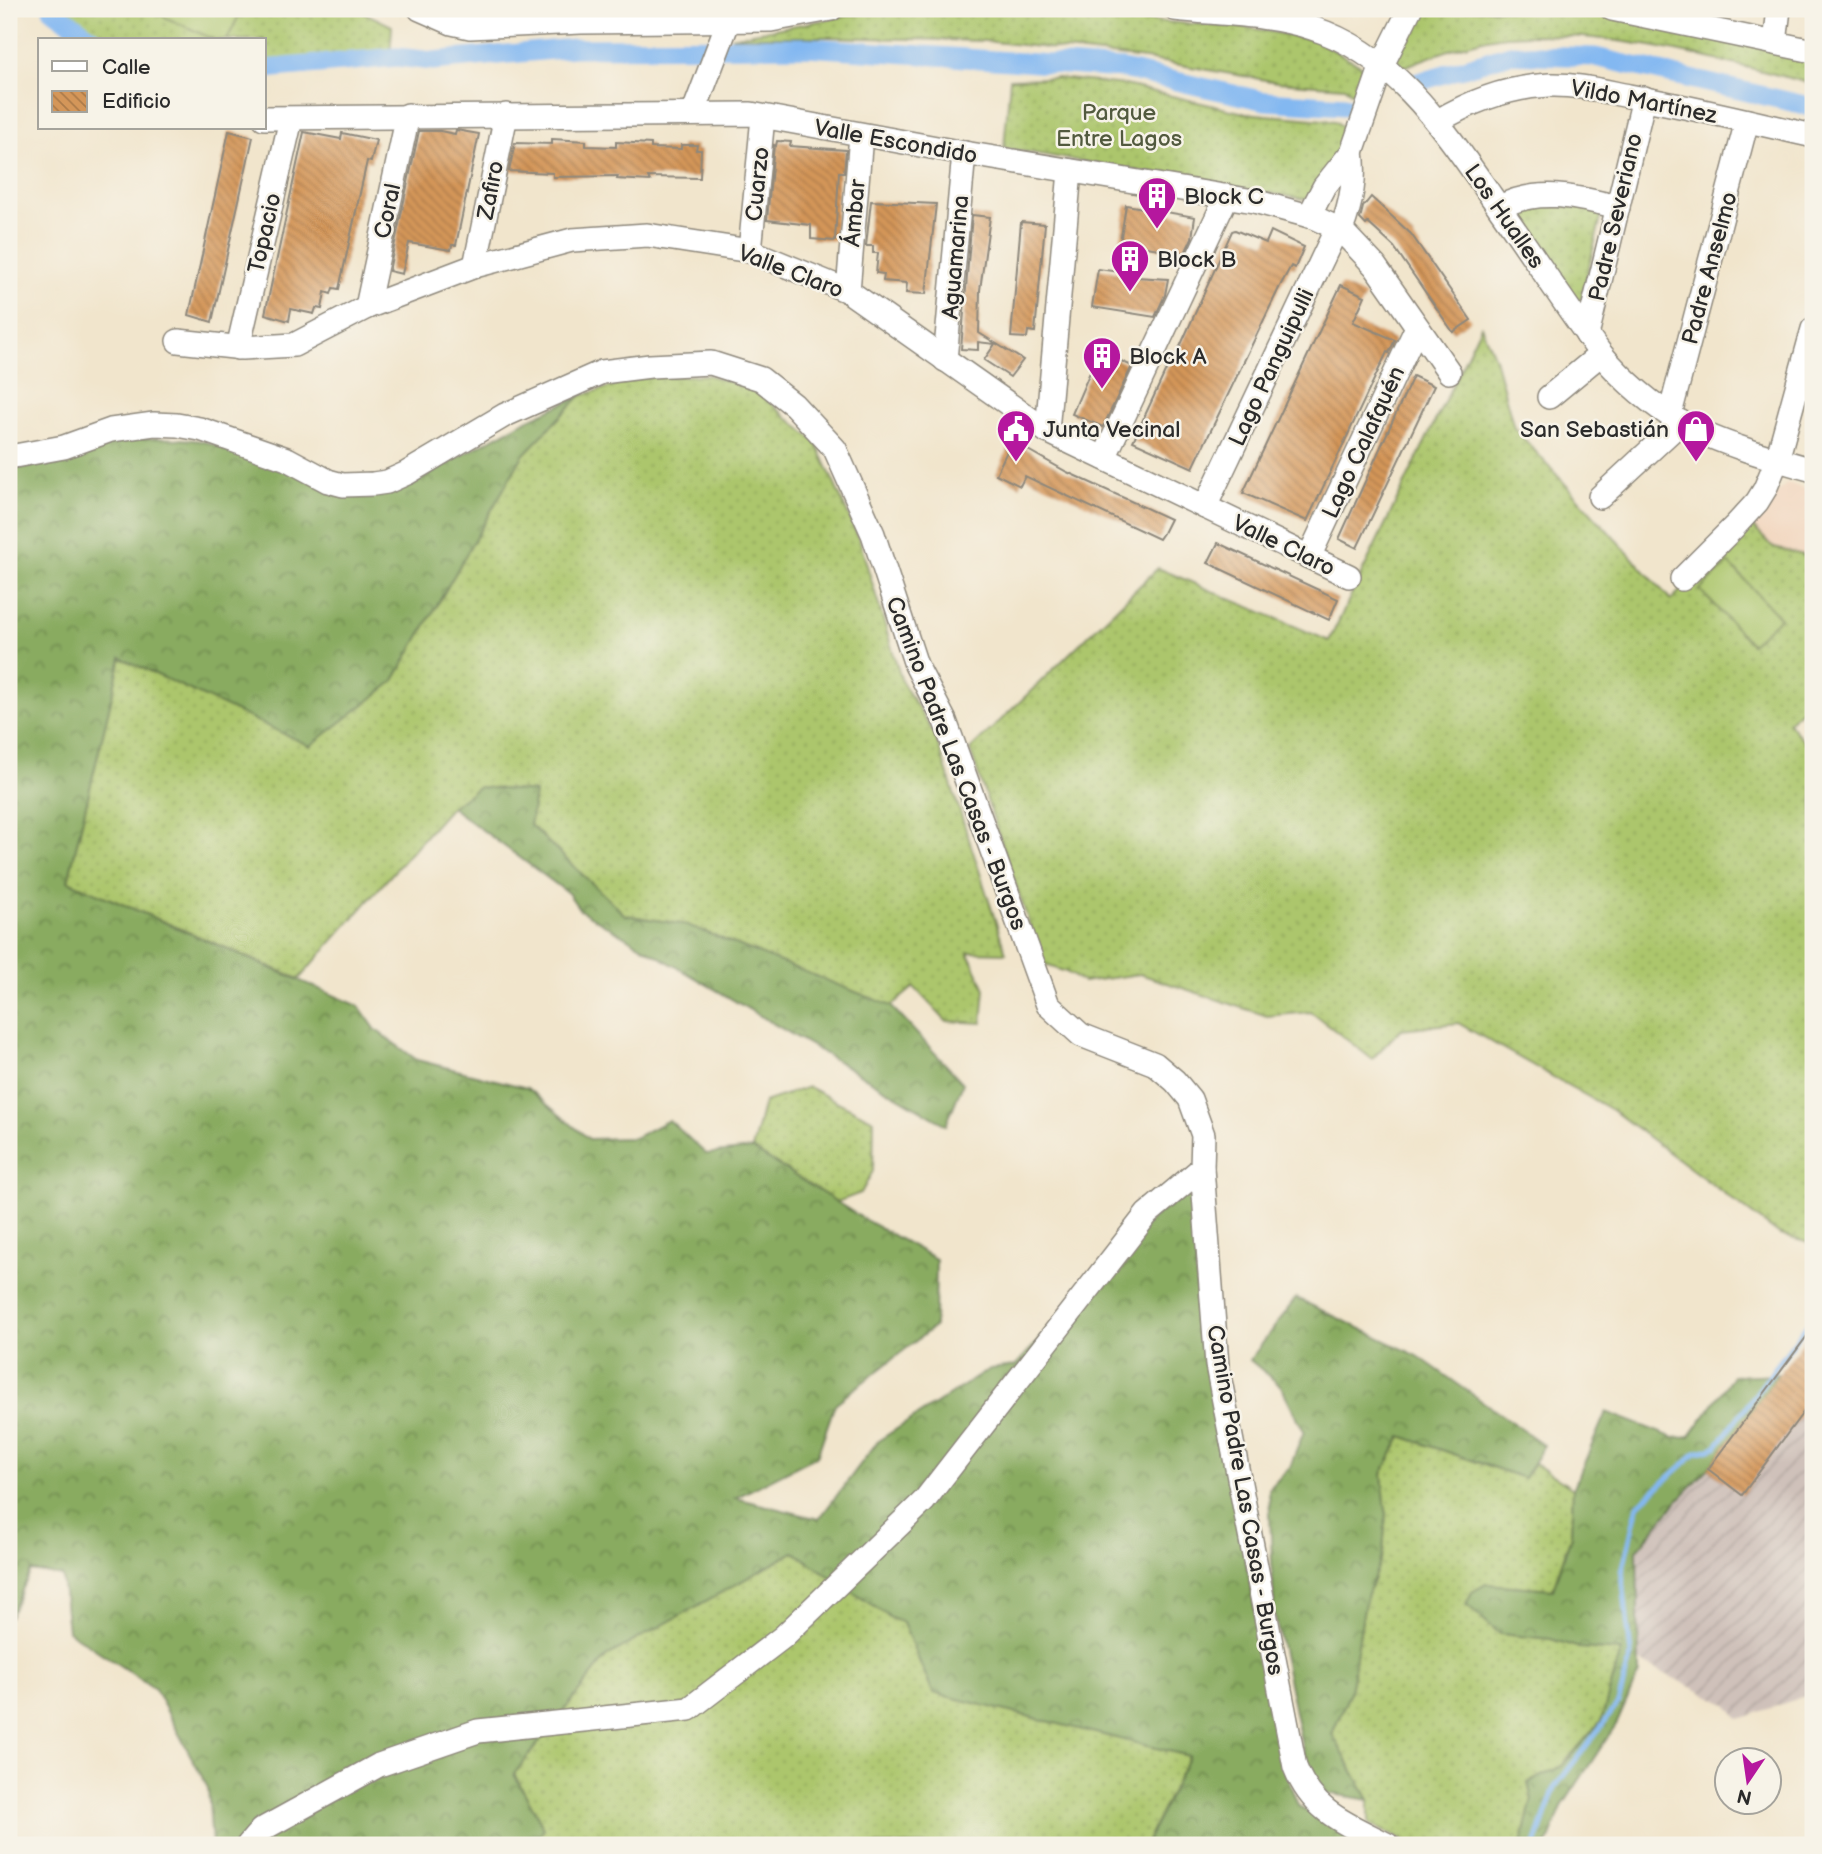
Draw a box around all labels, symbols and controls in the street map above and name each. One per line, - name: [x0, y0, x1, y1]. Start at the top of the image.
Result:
- legend: [38, 38, 266, 130]
- text: Calle: [102, 55, 151, 80]
- street label: Vildo Martínez: [1568, 74, 1720, 130]
- text: Edificio: [102, 89, 171, 114]
- park label: Parque Entre Lagos: [1056, 99, 1182, 153]
- street label: Valle Escondido: [812, 114, 980, 170]
- street label: Padre Severiano: [1583, 130, 1649, 304]
- street label: Cuarzo: [740, 146, 776, 223]
- street label: Zafiro: [471, 158, 510, 223]
- street label: Los Hualles: [1458, 159, 1550, 274]
- building icon: Block C: [1136, 175, 1178, 230]
- street label: Ámbar: [838, 177, 872, 248]
- street label: Coral: [369, 181, 407, 241]
- place label: Block C: [1184, 183, 1264, 211]
- street label: Padre Anselmo: [1676, 189, 1744, 348]
- street label: Topacio: [242, 190, 288, 276]
- street label: Aguamarina: [937, 194, 975, 320]
- building icon: Block B: [1109, 238, 1151, 293]
- street label: Valle Claro: [734, 239, 847, 305]
- place label: Block B: [1157, 246, 1237, 274]
- street label: Lago Panguipulli: [1223, 284, 1321, 451]
- building icon: Block A: [1081, 335, 1123, 390]
- place label: Block A: [1129, 343, 1208, 371]
- street label: Lago Calafquén: [1316, 362, 1411, 523]
- public building icon: Junta Vecinal: [995, 408, 1037, 463]
- shop icon: San Sebastián: [1675, 408, 1717, 463]
- place label: Junta Vecinal: [1043, 416, 1180, 444]
- place label: San Sebastián: [1520, 416, 1669, 444]
- street label: Valle Claro: [1228, 509, 1339, 583]
- street label: Camino Padre Las Casas - Burgos: [879, 593, 1033, 934]
- street label: Camino Padre Las Casas - Burgos: [1200, 1323, 1290, 1677]
- north arrow: [1714, 1745, 1784, 1815]
- text: N: [1735, 1783, 1754, 1809]

